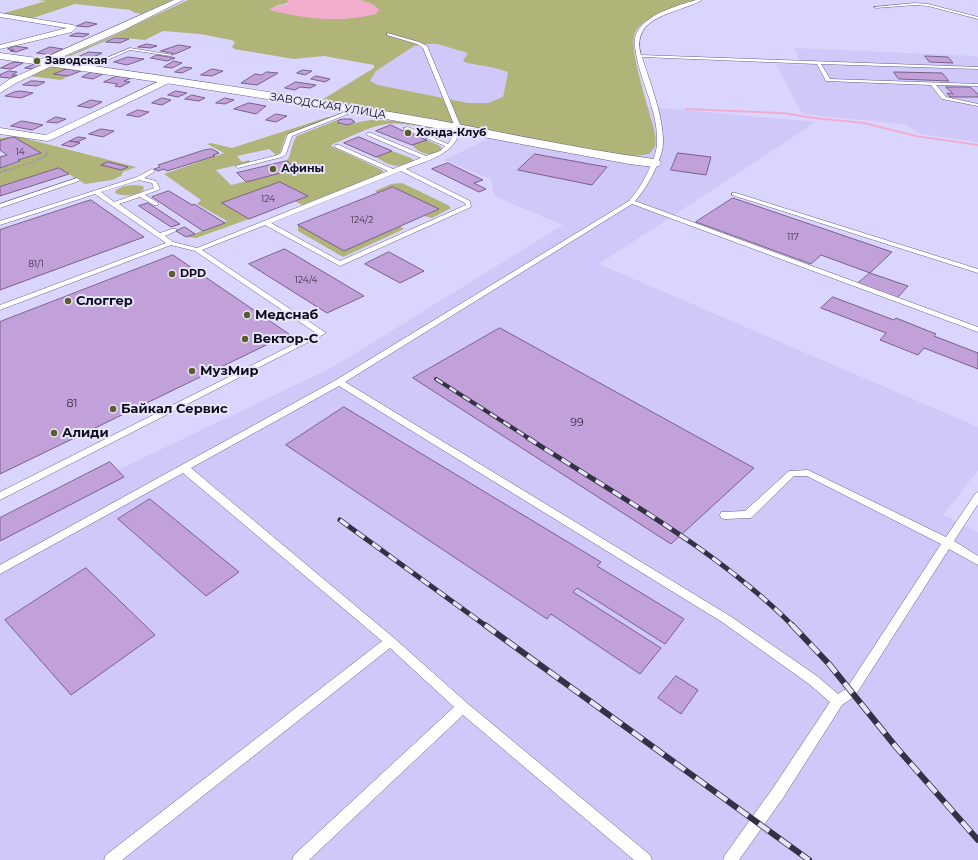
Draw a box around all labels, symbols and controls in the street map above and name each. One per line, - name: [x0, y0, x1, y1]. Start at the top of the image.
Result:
- place label: Заводская: [45, 54, 107, 68]
- marker: Заводская: [32, 56, 42, 66]
- street label: ЗАВОДСКАЯ УЛИЦА: [269, 90, 387, 122]
- place label: Хонда-Клуб: [416, 126, 486, 140]
- marker: Хонда-Клуб: [403, 128, 413, 138]
- house number: 14: [15, 147, 25, 157]
- place label: Афины: [281, 162, 324, 176]
- marker: Афины: [268, 164, 278, 174]
- house number: 124: [261, 194, 275, 204]
- house number: 124/2: [351, 215, 373, 225]
- house number: 117: [787, 232, 799, 242]
- house number: 81/1: [28, 259, 44, 269]
- place label: DPD: [180, 267, 206, 281]
- marker: DPD: [167, 269, 177, 279]
- house number: 124/4: [295, 275, 317, 285]
- place label: Слоггер: [76, 293, 133, 309]
- marker: Слоггер: [63, 296, 73, 306]
- place label: Медснаб: [255, 307, 318, 323]
- marker: Медснаб: [242, 310, 252, 320]
- place label: Вектор-С: [253, 331, 318, 347]
- marker: Вектор-С: [240, 334, 250, 344]
- place label: МузМир: [200, 363, 259, 379]
- marker: МузМир: [187, 366, 197, 376]
- house number: 81: [67, 397, 77, 411]
- place label: Байкал Сервис: [121, 401, 228, 417]
- marker: Байкал Сервис: [108, 404, 118, 414]
- house number: 99: [570, 416, 584, 430]
- place label: Алиди: [62, 425, 109, 441]
- marker: Алиди: [49, 428, 59, 438]

